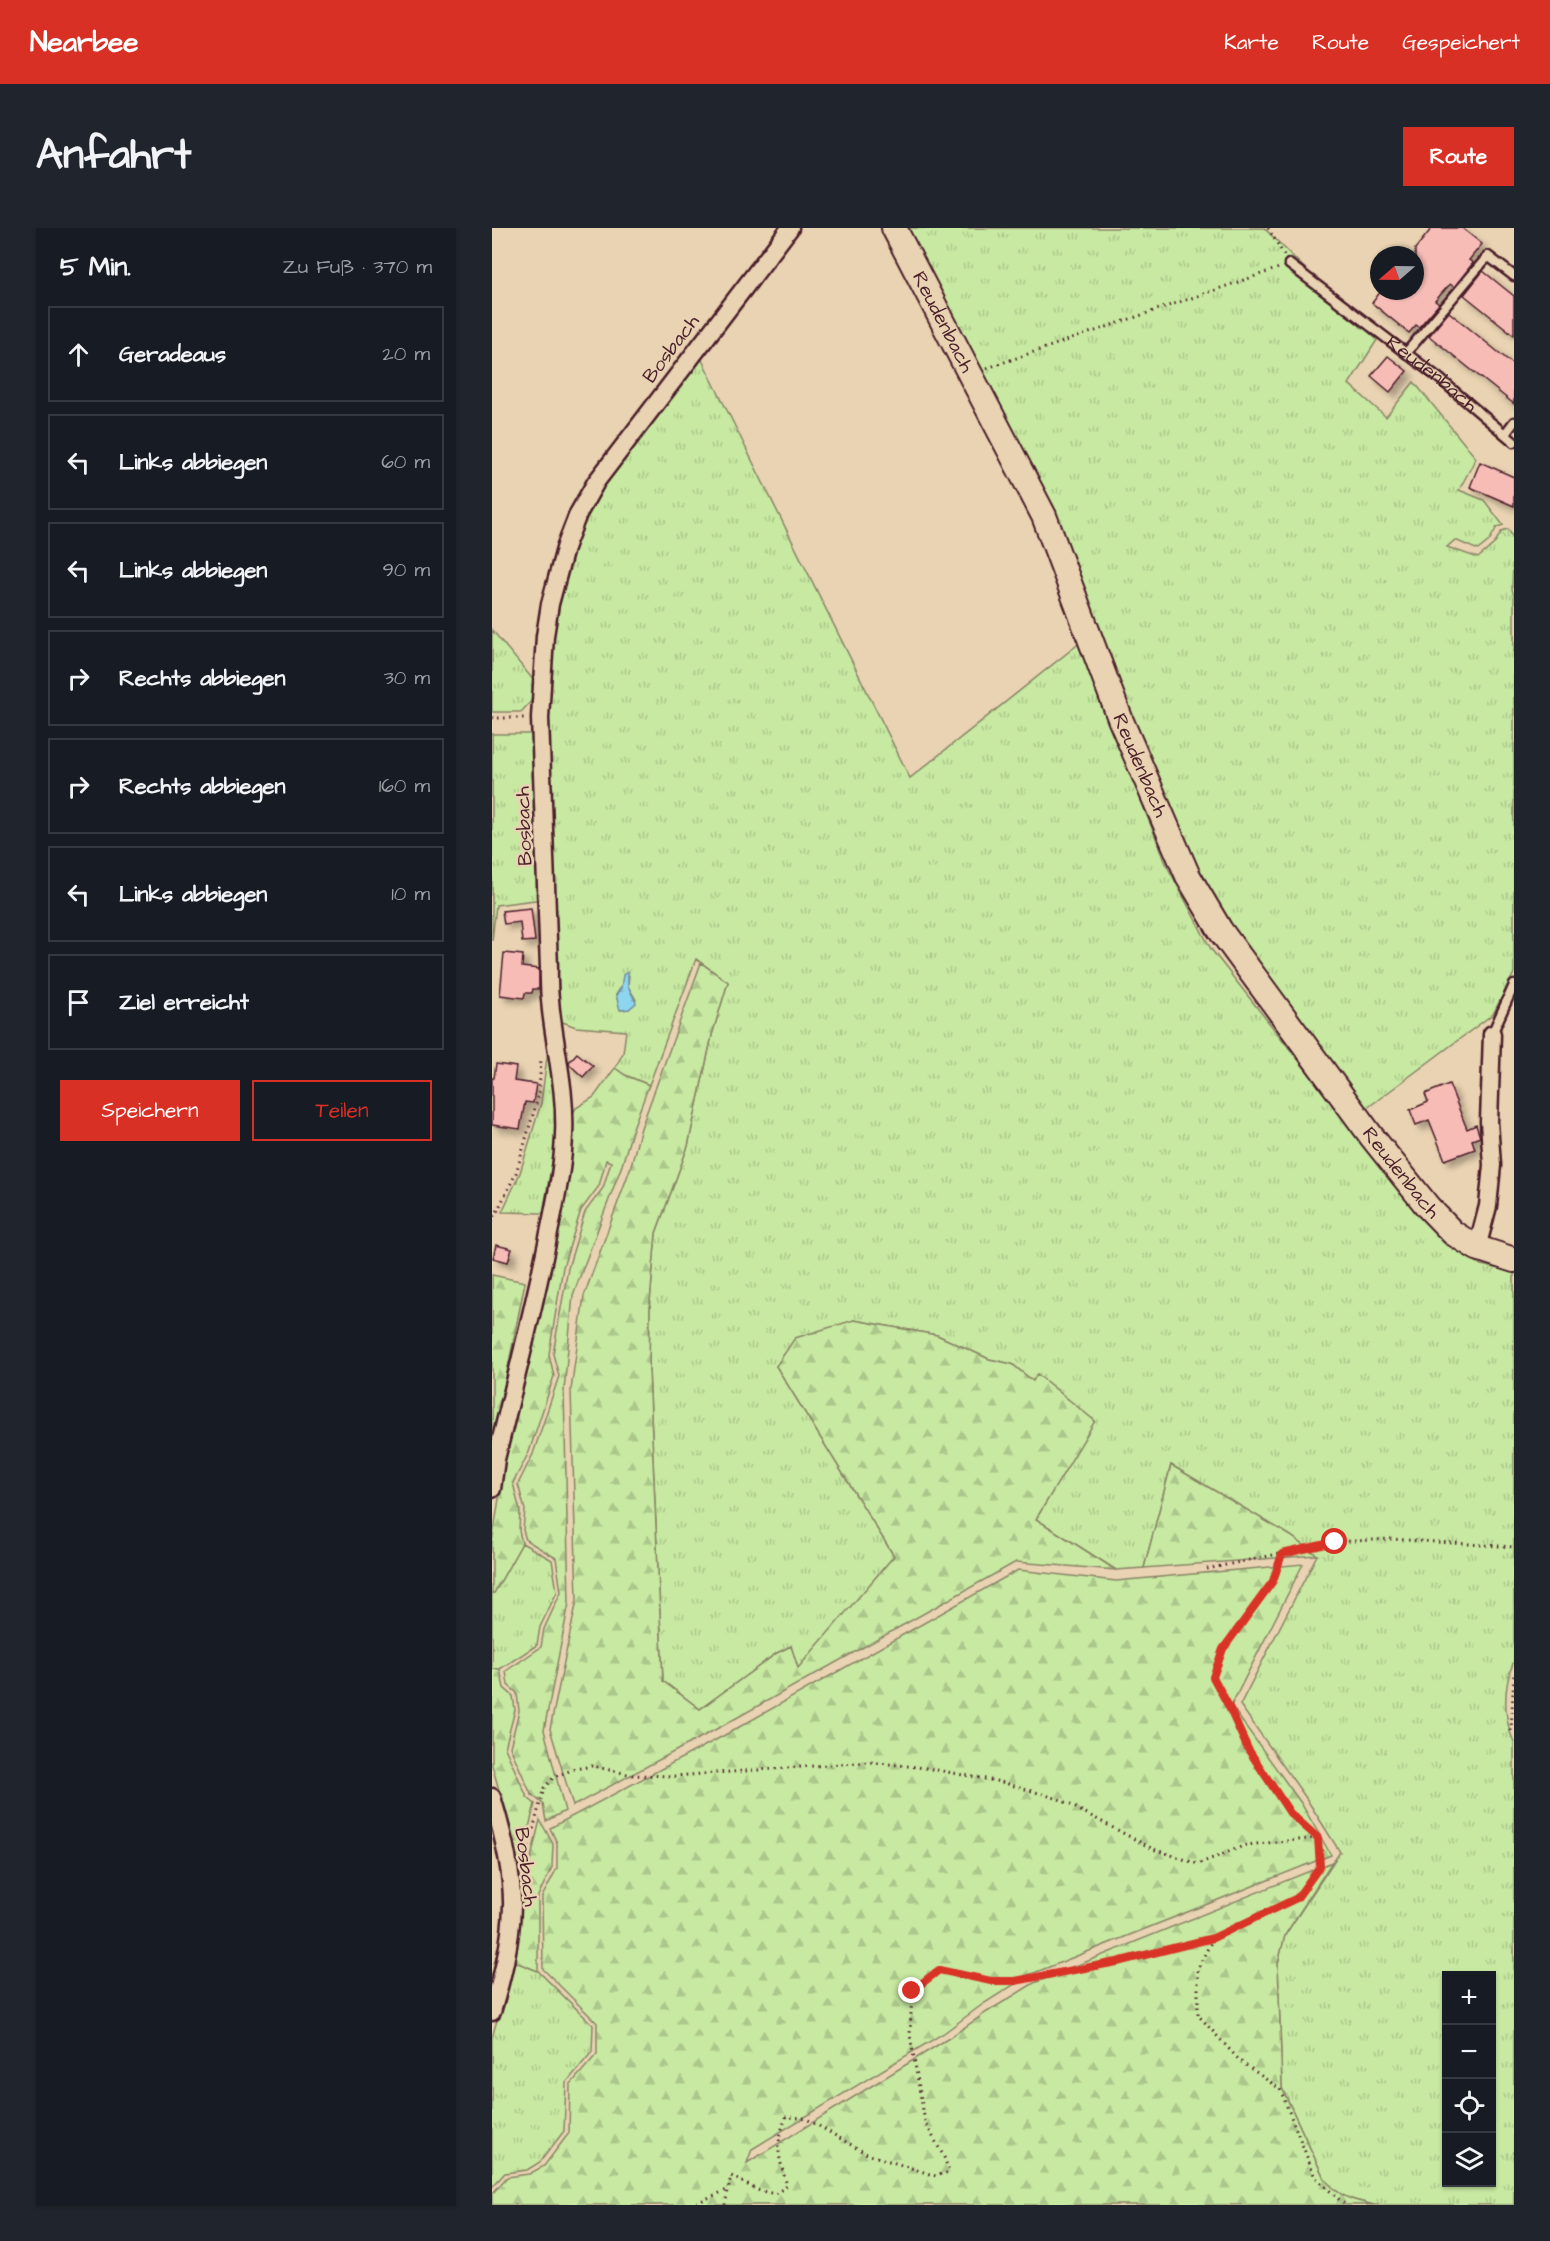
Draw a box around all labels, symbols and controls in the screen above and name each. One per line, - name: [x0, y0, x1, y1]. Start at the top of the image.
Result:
- text: Nearbee: [30, 23, 138, 62]
- text: Karte: [1224, 28, 1279, 57]
- text: Route: [1312, 28, 1369, 57]
- text: Gespeichert: [1402, 28, 1520, 57]
- text: Anfahrt: [36, 127, 191, 185]
- button: Route: [1403, 127, 1514, 186]
- north arrow: [1370, 246, 1424, 300]
- text: 5 Min.: [60, 249, 131, 285]
- text: Zu Fuß · 370 m: [282, 253, 432, 281]
- street label: Reudenbach: [905, 267, 981, 377]
- street label: Bosbach: [636, 309, 706, 389]
- street label: Reudenbach: [1380, 328, 1484, 419]
- icon: ahead: [62, 338, 95, 371]
- text: Geradeaus: [119, 339, 226, 370]
- text: 20 m: [382, 340, 430, 368]
- icon: left: [62, 446, 95, 479]
- text: Links abbiegen: [119, 447, 267, 478]
- text: 60 m: [381, 448, 430, 476]
- icon: left: [62, 554, 95, 587]
- text: Links abbiegen: [119, 555, 267, 586]
- text: 90 m: [382, 556, 430, 584]
- icon: right: [62, 662, 95, 695]
- text: Rechts abbiegen: [119, 663, 286, 694]
- text: 30 m: [384, 664, 430, 692]
- street label: Reudenbach: [1105, 709, 1175, 822]
- icon: right: [62, 770, 95, 803]
- text: Rechts abbiegen: [119, 771, 286, 802]
- text: 160 m: [379, 772, 430, 800]
- street label: Bosbach: [509, 786, 539, 866]
- icon: left: [62, 878, 95, 911]
- text: Links abbiegen: [119, 879, 267, 910]
- text: 10 m: [391, 880, 430, 908]
- icon: arrive: [62, 986, 95, 1019]
- text: Ziel erreicht: [119, 987, 249, 1018]
- button: Speichern: [60, 1080, 240, 1141]
- button: Teilen: [252, 1080, 432, 1141]
- street label: Reudenbach: [1355, 1121, 1446, 1225]
- route start: [1321, 1528, 1347, 1554]
- street label: Bosbach: [507, 1826, 545, 1908]
- map controls: [1442, 1971, 1496, 2187]
- button: +: [1442, 1971, 1496, 2025]
- route end: [898, 1977, 924, 2003]
- button: −: [1442, 2025, 1496, 2079]
- button: locate: [1442, 2079, 1496, 2133]
- button: layers: [1442, 2133, 1496, 2187]

